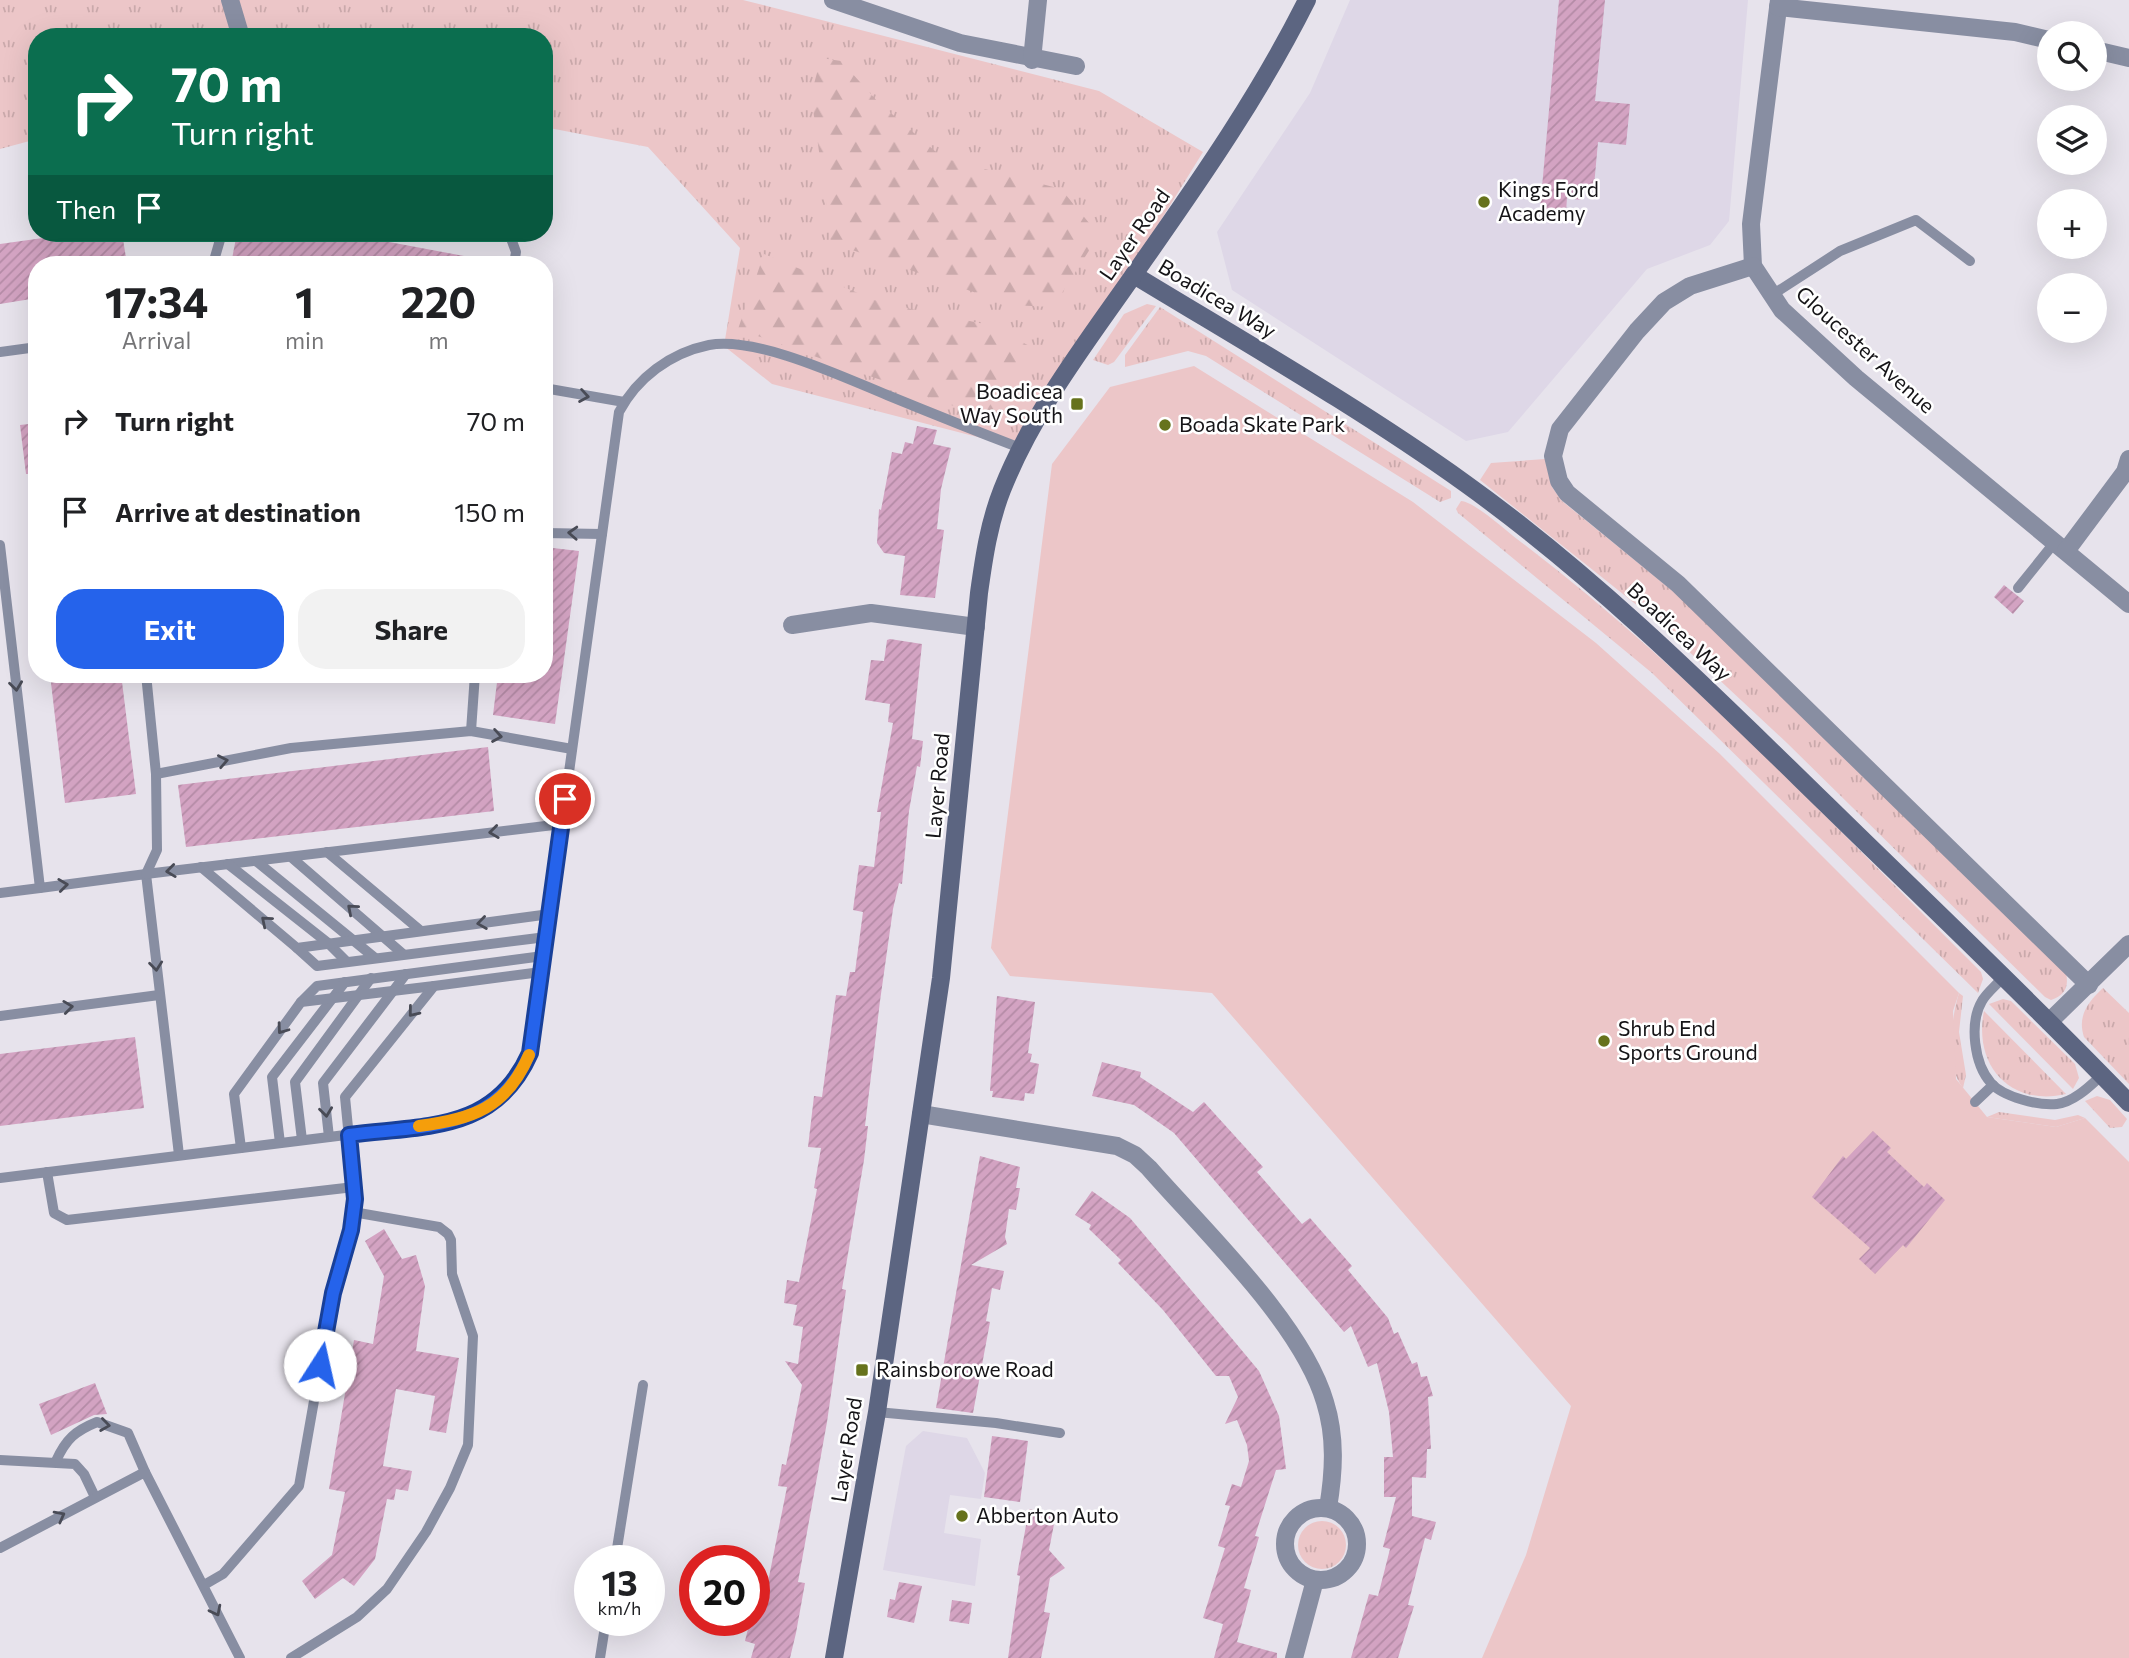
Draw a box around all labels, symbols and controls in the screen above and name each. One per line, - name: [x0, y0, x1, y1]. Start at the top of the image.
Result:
- map controls: [2037, 21, 2107, 343]
- button: search: [2037, 21, 2107, 91]
- text: 70 m: [171, 52, 282, 112]
- icon: right: [56, 56, 147, 147]
- button: layers: [2037, 105, 2107, 175]
- text: Turn right: [171, 112, 314, 152]
- place label: Kings Ford Academy: [1498, 176, 1599, 225]
- street label: Layer Road: [1093, 184, 1174, 285]
- icon: arrive: [130, 189, 168, 227]
- button: +: [2037, 189, 2107, 259]
- text: Then: [56, 193, 116, 224]
- marker: Kings Ford Academy: [1476, 194, 1492, 210]
- street label: Boadicea Way: [1154, 253, 1281, 343]
- button: −: [2037, 273, 2107, 343]
- text: 17:34: [105, 275, 208, 327]
- text: 1: [295, 275, 314, 327]
- text: 220: [401, 275, 476, 327]
- street label: Gloucester Avenue: [1792, 280, 1940, 418]
- text: Arrival: [122, 326, 191, 354]
- text: min: [285, 326, 324, 354]
- text: m: [429, 326, 449, 354]
- place label: Boadicea Way South: [960, 378, 1063, 427]
- one-way arrow: [578, 388, 590, 403]
- marker: Boadicea Way South: [1069, 396, 1085, 412]
- icon: right: [56, 402, 94, 440]
- text: Turn right: [115, 405, 234, 436]
- text: 70 m: [467, 405, 525, 436]
- place label: Boada Skate Park: [1179, 411, 1345, 436]
- marker: Boada Skate Park: [1157, 417, 1173, 433]
- icon: arrive: [56, 493, 94, 531]
- text: Arrive at destination: [115, 496, 361, 527]
- text: 150 m: [454, 496, 525, 527]
- one-way arrow: [567, 525, 578, 540]
- street label: Boadicea Way: [1623, 576, 1737, 685]
- button: Exit: [56, 589, 284, 669]
- button: Share: [298, 589, 525, 669]
- one-way arrow: [9, 680, 24, 692]
- one-way arrow: [491, 728, 503, 743]
- street label: Layer Road: [919, 732, 954, 840]
- one-way arrow: [217, 754, 229, 769]
- pin: [535, 769, 595, 829]
- icon: arrive: [546, 780, 584, 818]
- one-way arrow: [488, 825, 500, 840]
- one-way arrow: [165, 864, 177, 879]
- one-way arrow: [58, 878, 69, 893]
- one-way arrow: [347, 905, 360, 917]
- one-way arrow: [476, 915, 488, 930]
- one-way arrow: [261, 917, 273, 930]
- one-way arrow: [149, 960, 164, 972]
- one-way arrow: [62, 1000, 74, 1015]
- one-way arrow: [408, 1005, 421, 1017]
- place label: Shrub End Sports Ground: [1618, 1015, 1758, 1064]
- one-way arrow: [278, 1021, 290, 1033]
- marker: Shrub End Sports Ground: [1596, 1033, 1612, 1049]
- one-way arrow: [319, 1106, 334, 1118]
- position arrow: [283, 1328, 357, 1402]
- place label: Rainsborowe Road: [876, 1356, 1054, 1381]
- marker: Rainsborowe Road: [854, 1362, 870, 1378]
- street label: Layer Road: [825, 1396, 866, 1504]
- one-way arrow: [99, 1418, 111, 1433]
- place label: Abberton Auto: [976, 1502, 1119, 1527]
- marker: Abberton Auto: [954, 1508, 970, 1524]
- one-way arrow: [53, 1511, 65, 1524]
- speed limit sign: 20: [679, 1545, 770, 1636]
- text: 13: [601, 1560, 638, 1603]
- text: km/h: [598, 1597, 641, 1619]
- one-way arrow: [208, 1604, 222, 1616]

